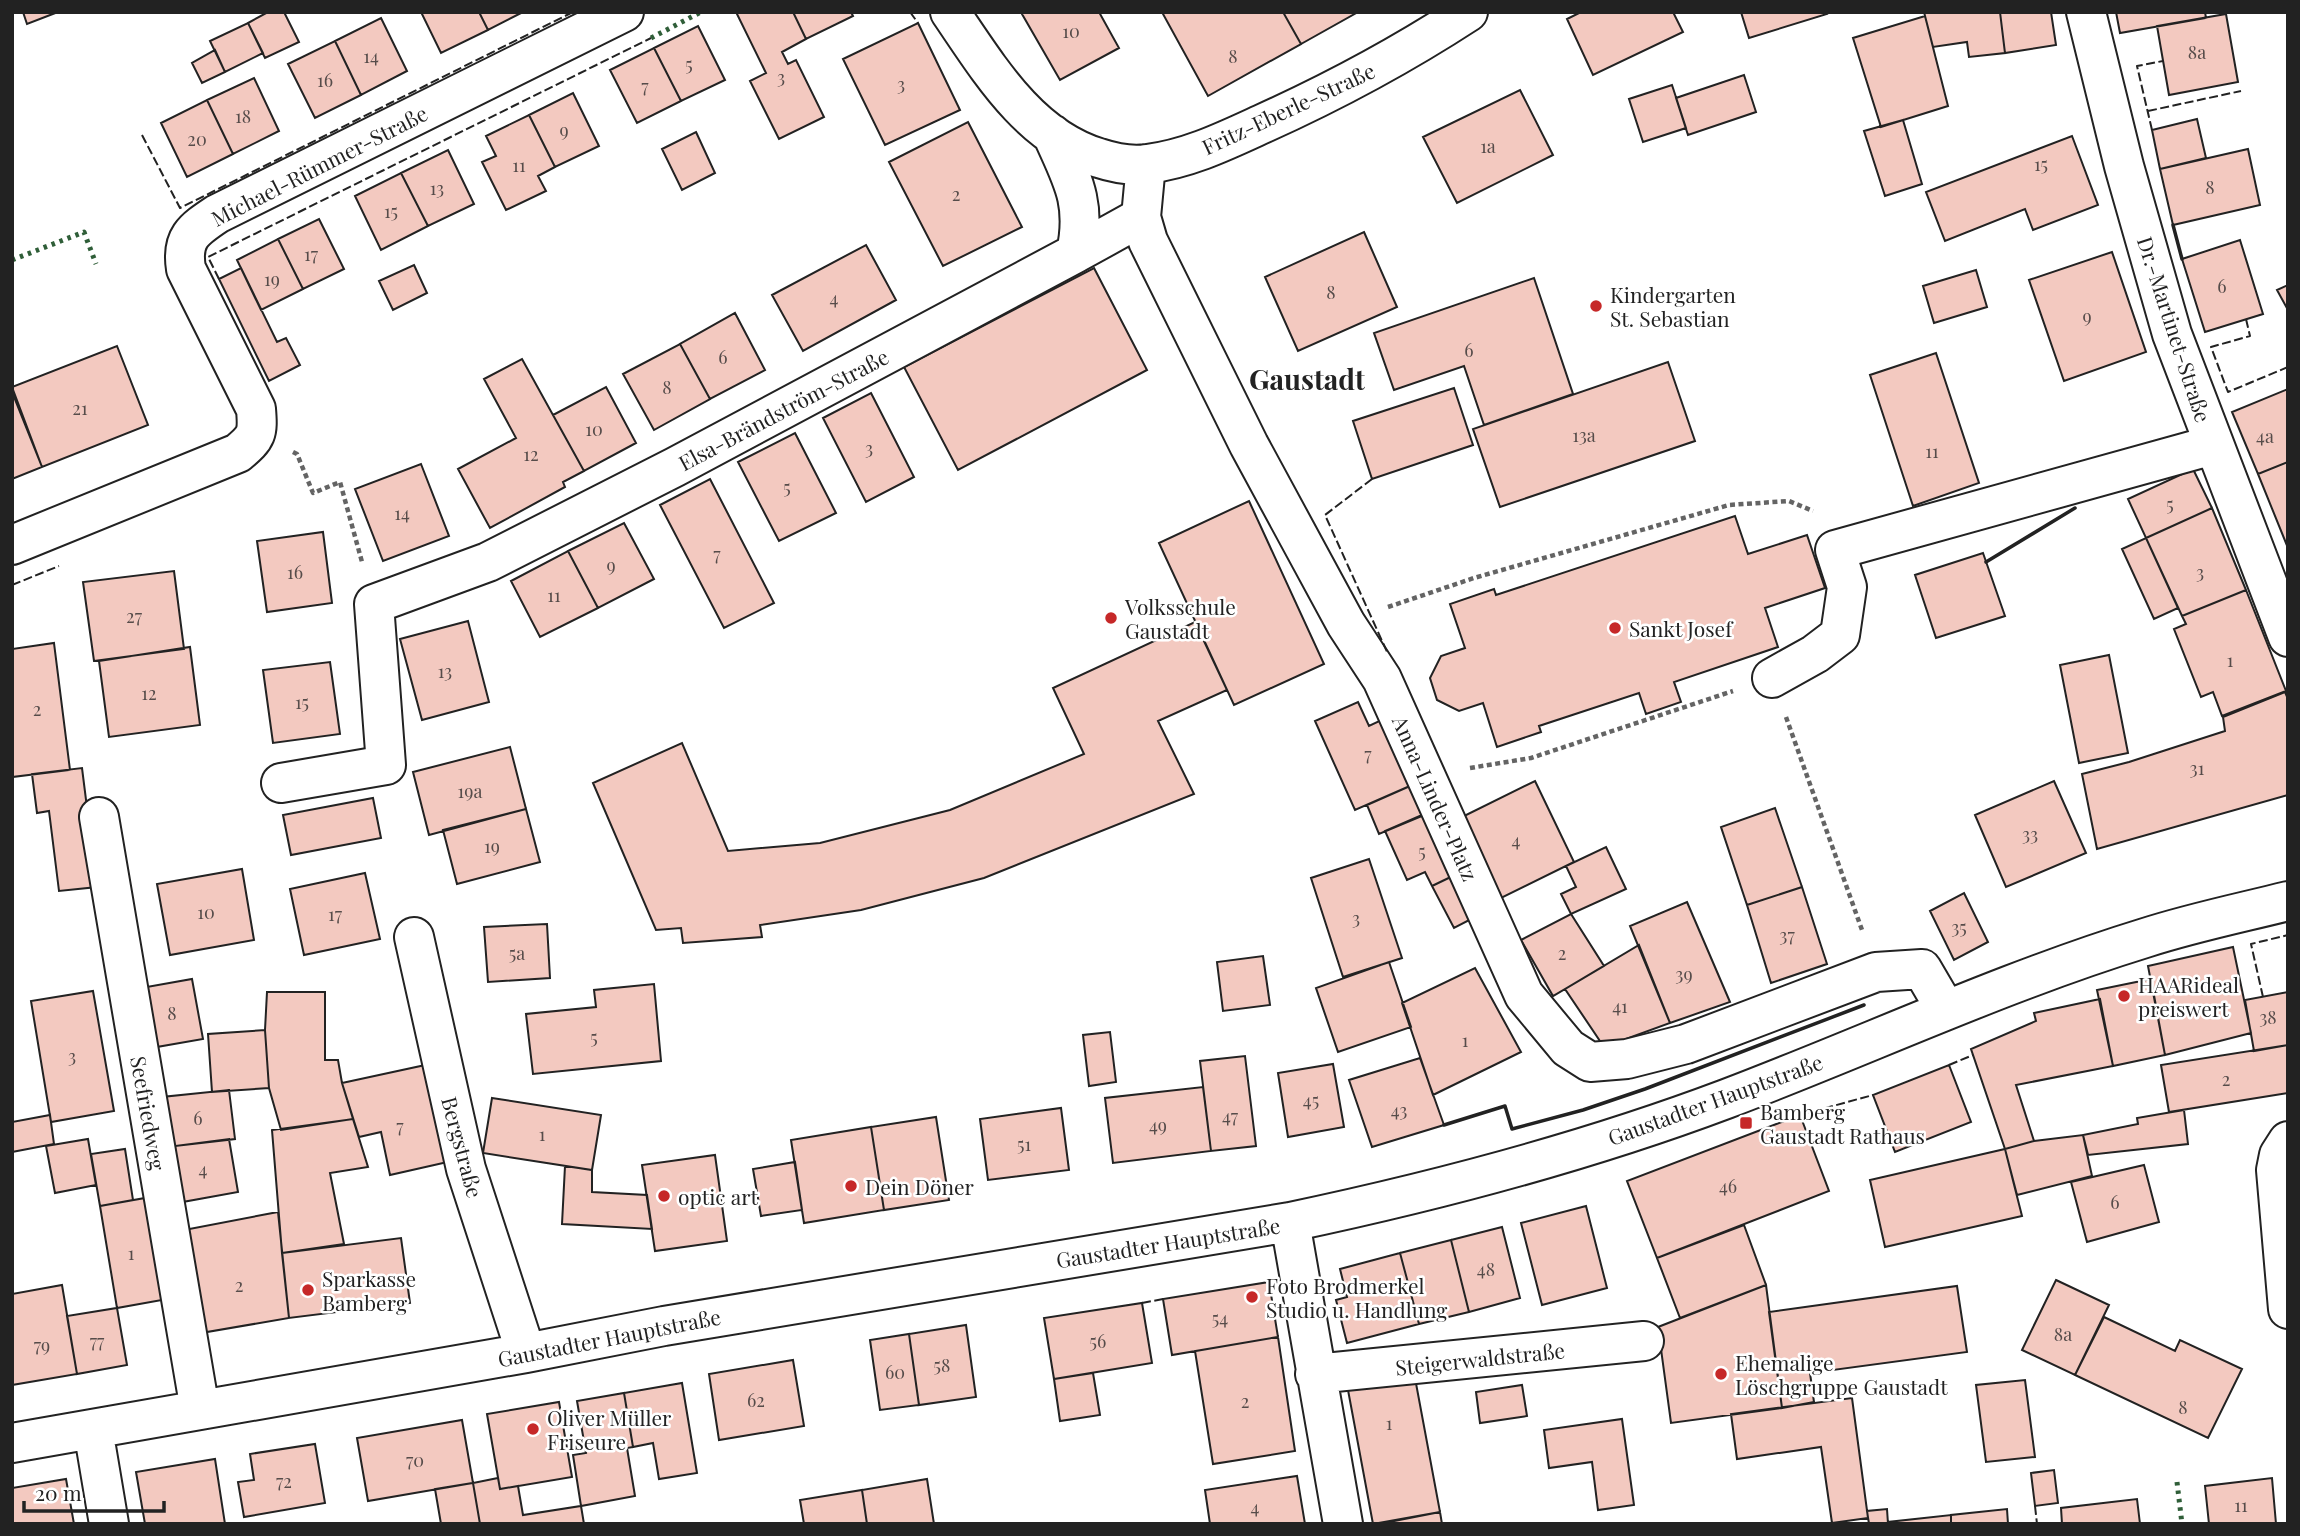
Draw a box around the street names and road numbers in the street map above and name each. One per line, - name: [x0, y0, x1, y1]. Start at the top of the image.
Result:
- street label: Fritz-Eberle-Straße: [1197, 56, 1379, 160]
- street label: Michael-Rümmer-Straße: [206, 98, 432, 232]
- street label: Dr.-Martinet-Straße: [2132, 233, 2218, 425]
- street label: Elsa-Brändström-Straße: [673, 342, 893, 476]
- street label: Anna-Linder-Platz: [1387, 710, 1485, 885]
- street label: Gaustadter Hauptstraße: [1604, 1047, 1826, 1151]
- street label: Seefriedweg: [125, 1054, 173, 1172]
- street label: Bergstraße: [436, 1093, 490, 1201]
- street label: Gaustadter Hauptstraße: [1054, 1210, 1282, 1274]
- street label: Gaustadter Hauptstraße: [495, 1302, 723, 1372]
- street label: Steigerwaldstraße: [1394, 1335, 1566, 1381]

